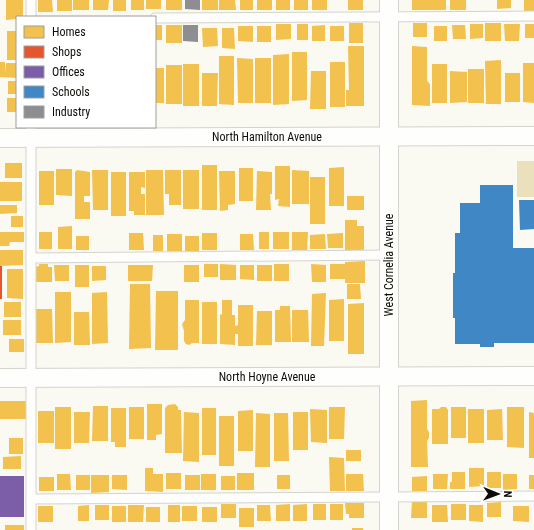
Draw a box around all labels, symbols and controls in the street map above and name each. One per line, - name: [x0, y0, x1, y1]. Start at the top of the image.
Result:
- legend: [16, 16, 156, 128]
- text: Homes: [52, 25, 86, 39]
- text: Shops: [52, 45, 81, 59]
- text: Offices: [52, 65, 85, 79]
- text: Schools: [52, 85, 90, 99]
- text: Industry: [52, 105, 90, 119]
- street label: North Hamilton Avenue: [212, 130, 322, 144]
- street label: West Cornelia Avenue: [382, 213, 396, 316]
- street label: North Hoyne Avenue: [219, 370, 316, 384]
- north arrow: [478, 474, 518, 514]
- text: N: [501, 491, 514, 498]

